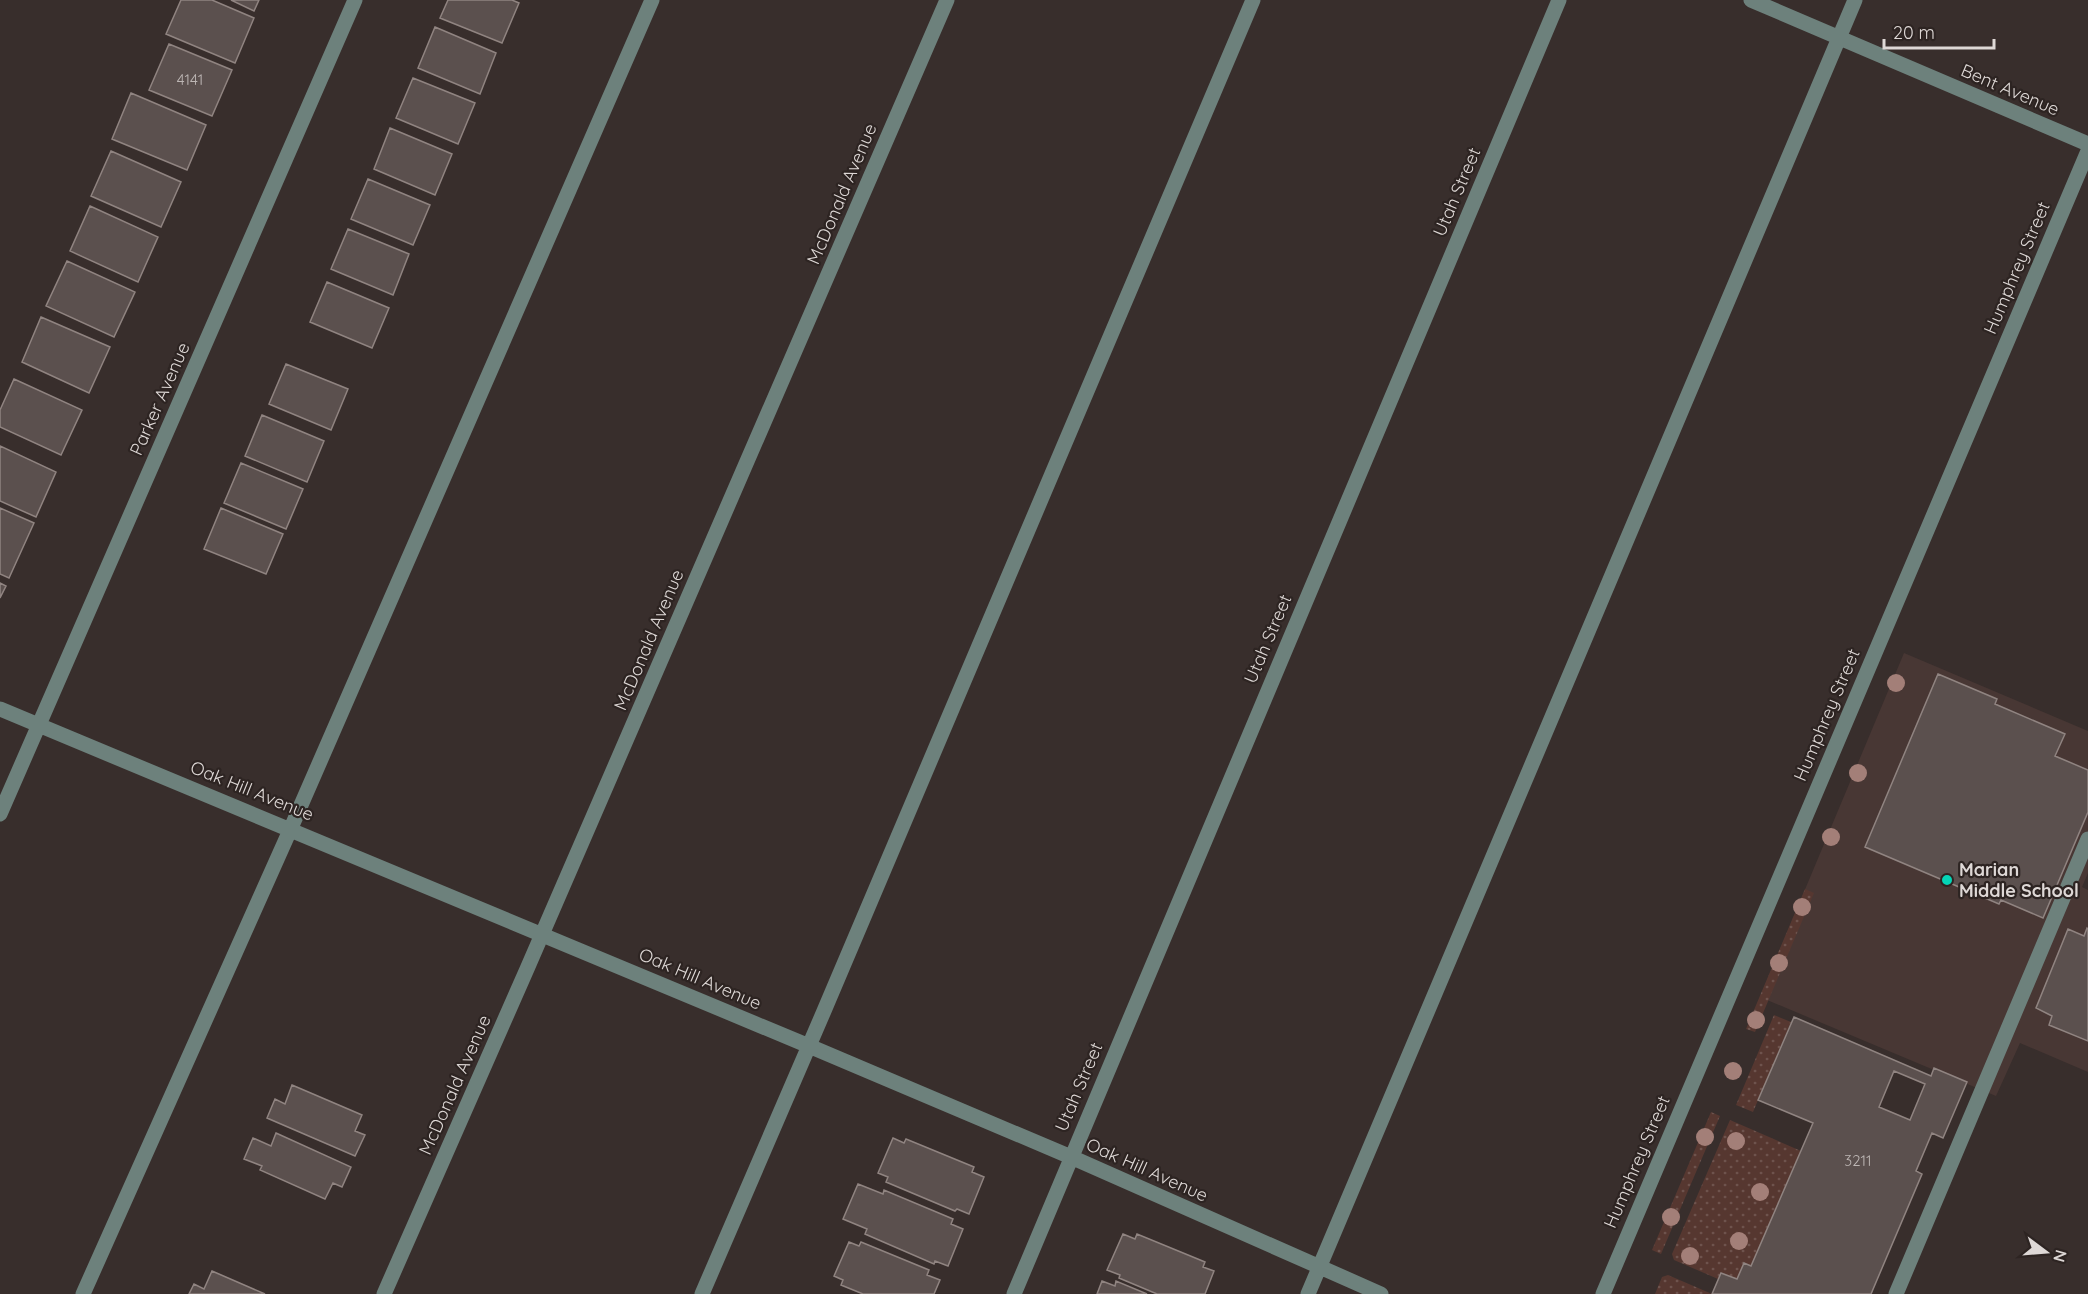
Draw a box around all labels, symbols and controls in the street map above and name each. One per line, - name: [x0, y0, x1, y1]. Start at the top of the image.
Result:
- scale bar: [1884, 12, 1994, 50]
- text: 20 m: [1893, 21, 1935, 44]
- street label: Bent Avenue: [1957, 58, 2063, 121]
- house number: 4141: [177, 70, 203, 89]
- street label: McDonald Avenue: [801, 120, 882, 268]
- street label: Utah Street: [1428, 144, 1486, 240]
- street label: Humphrey Street: [1978, 198, 2055, 338]
- street label: Parker Avenue: [124, 339, 195, 459]
- street label: McDonald Avenue: [608, 566, 689, 714]
- street label: Utah Street: [1239, 591, 1297, 687]
- street label: Humphrey Street: [1788, 645, 1865, 785]
- street label: Oak Hill Avenue: [187, 755, 317, 826]
- place label: Marian Middle School: [1959, 858, 2079, 902]
- marker: Marian Middle School: [1940, 873, 1954, 887]
- street label: Oak Hill Avenue: [635, 942, 765, 1015]
- street label: McDonald Avenue: [413, 1011, 496, 1158]
- street label: Utah Street: [1050, 1039, 1108, 1135]
- street label: Humphrey Street: [1598, 1092, 1675, 1232]
- street label: Oak Hill Avenue: [1083, 1132, 1212, 1207]
- house number: 3211: [1844, 1151, 1872, 1170]
- north arrow: [2016, 1222, 2076, 1282]
- text: N: [2049, 1248, 2072, 1265]

